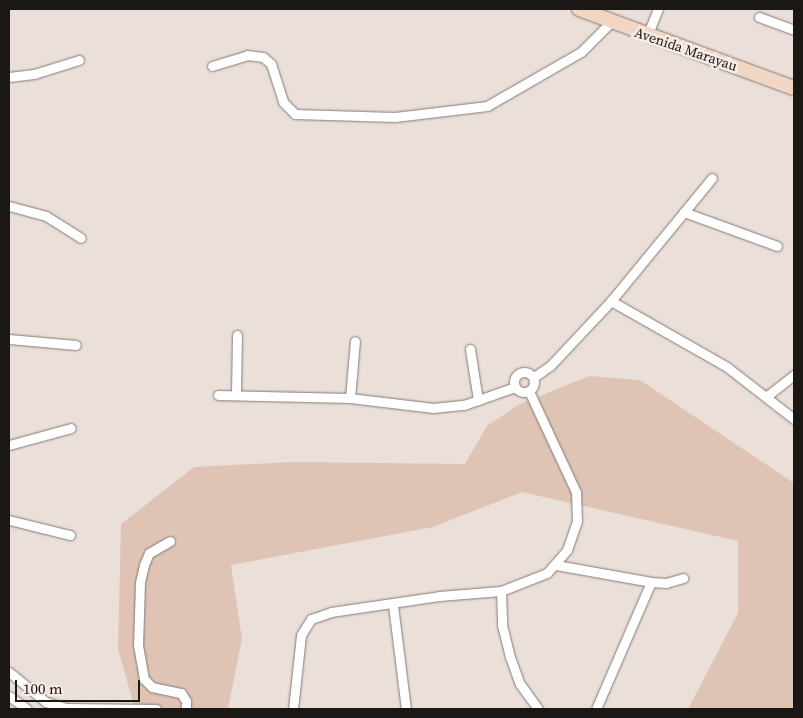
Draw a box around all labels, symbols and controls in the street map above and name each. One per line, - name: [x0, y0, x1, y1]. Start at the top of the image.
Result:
- street label: Avenida Marayau: [632, 24, 740, 74]
- scale bar: [18, 670, 142, 702]
- text: 100 m: [23, 678, 63, 699]

